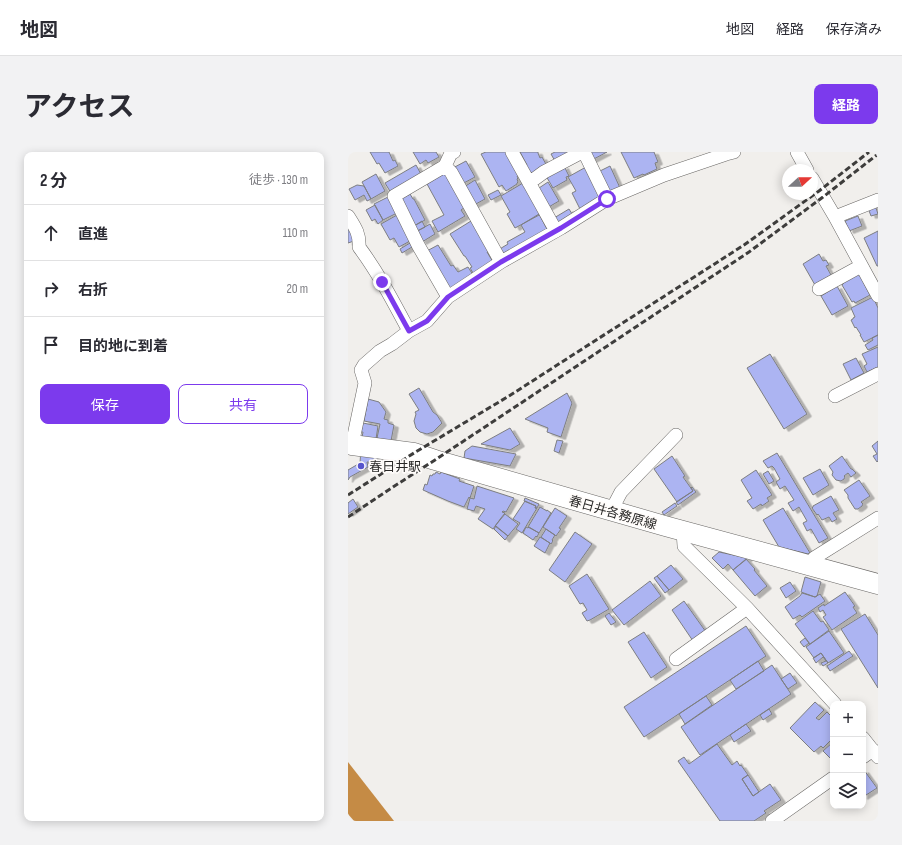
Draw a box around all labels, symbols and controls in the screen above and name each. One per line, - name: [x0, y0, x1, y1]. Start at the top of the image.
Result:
- text: 地図: [20, 19, 58, 42]
- text: 地図: [726, 21, 754, 38]
- text: 経路: [776, 21, 804, 38]
- text: 保存済み: [826, 21, 882, 38]
- button: 経路: [814, 84, 878, 124]
- text: アクセス: [24, 91, 135, 124]
- north arrow: [782, 164, 818, 200]
- text: 2 分: [40, 171, 67, 191]
- text: 徒歩 · 130 m: [249, 172, 308, 188]
- route start: [598, 190, 616, 208]
- icon: ahead: [40, 222, 62, 244]
- text: 直進: [78, 225, 108, 244]
- text: 110 m: [283, 225, 308, 241]
- route end: [373, 273, 391, 291]
- icon: right: [40, 278, 62, 300]
- text: 右折: [78, 281, 108, 300]
- text: 20 m: [286, 281, 308, 297]
- icon: arrive: [40, 334, 62, 356]
- text: 目的地に到着: [78, 337, 168, 356]
- button: 保存: [40, 384, 170, 424]
- button: 共有: [178, 384, 308, 424]
- place label: 春日井駅: [369, 459, 421, 475]
- marker: 春日井駅: [356, 461, 366, 471]
- street label: 春日井各務原線: [567, 493, 659, 533]
- map controls: [830, 701, 866, 809]
- button: +: [830, 701, 866, 737]
- button: −: [830, 737, 866, 773]
- button: layers: [830, 773, 866, 809]

